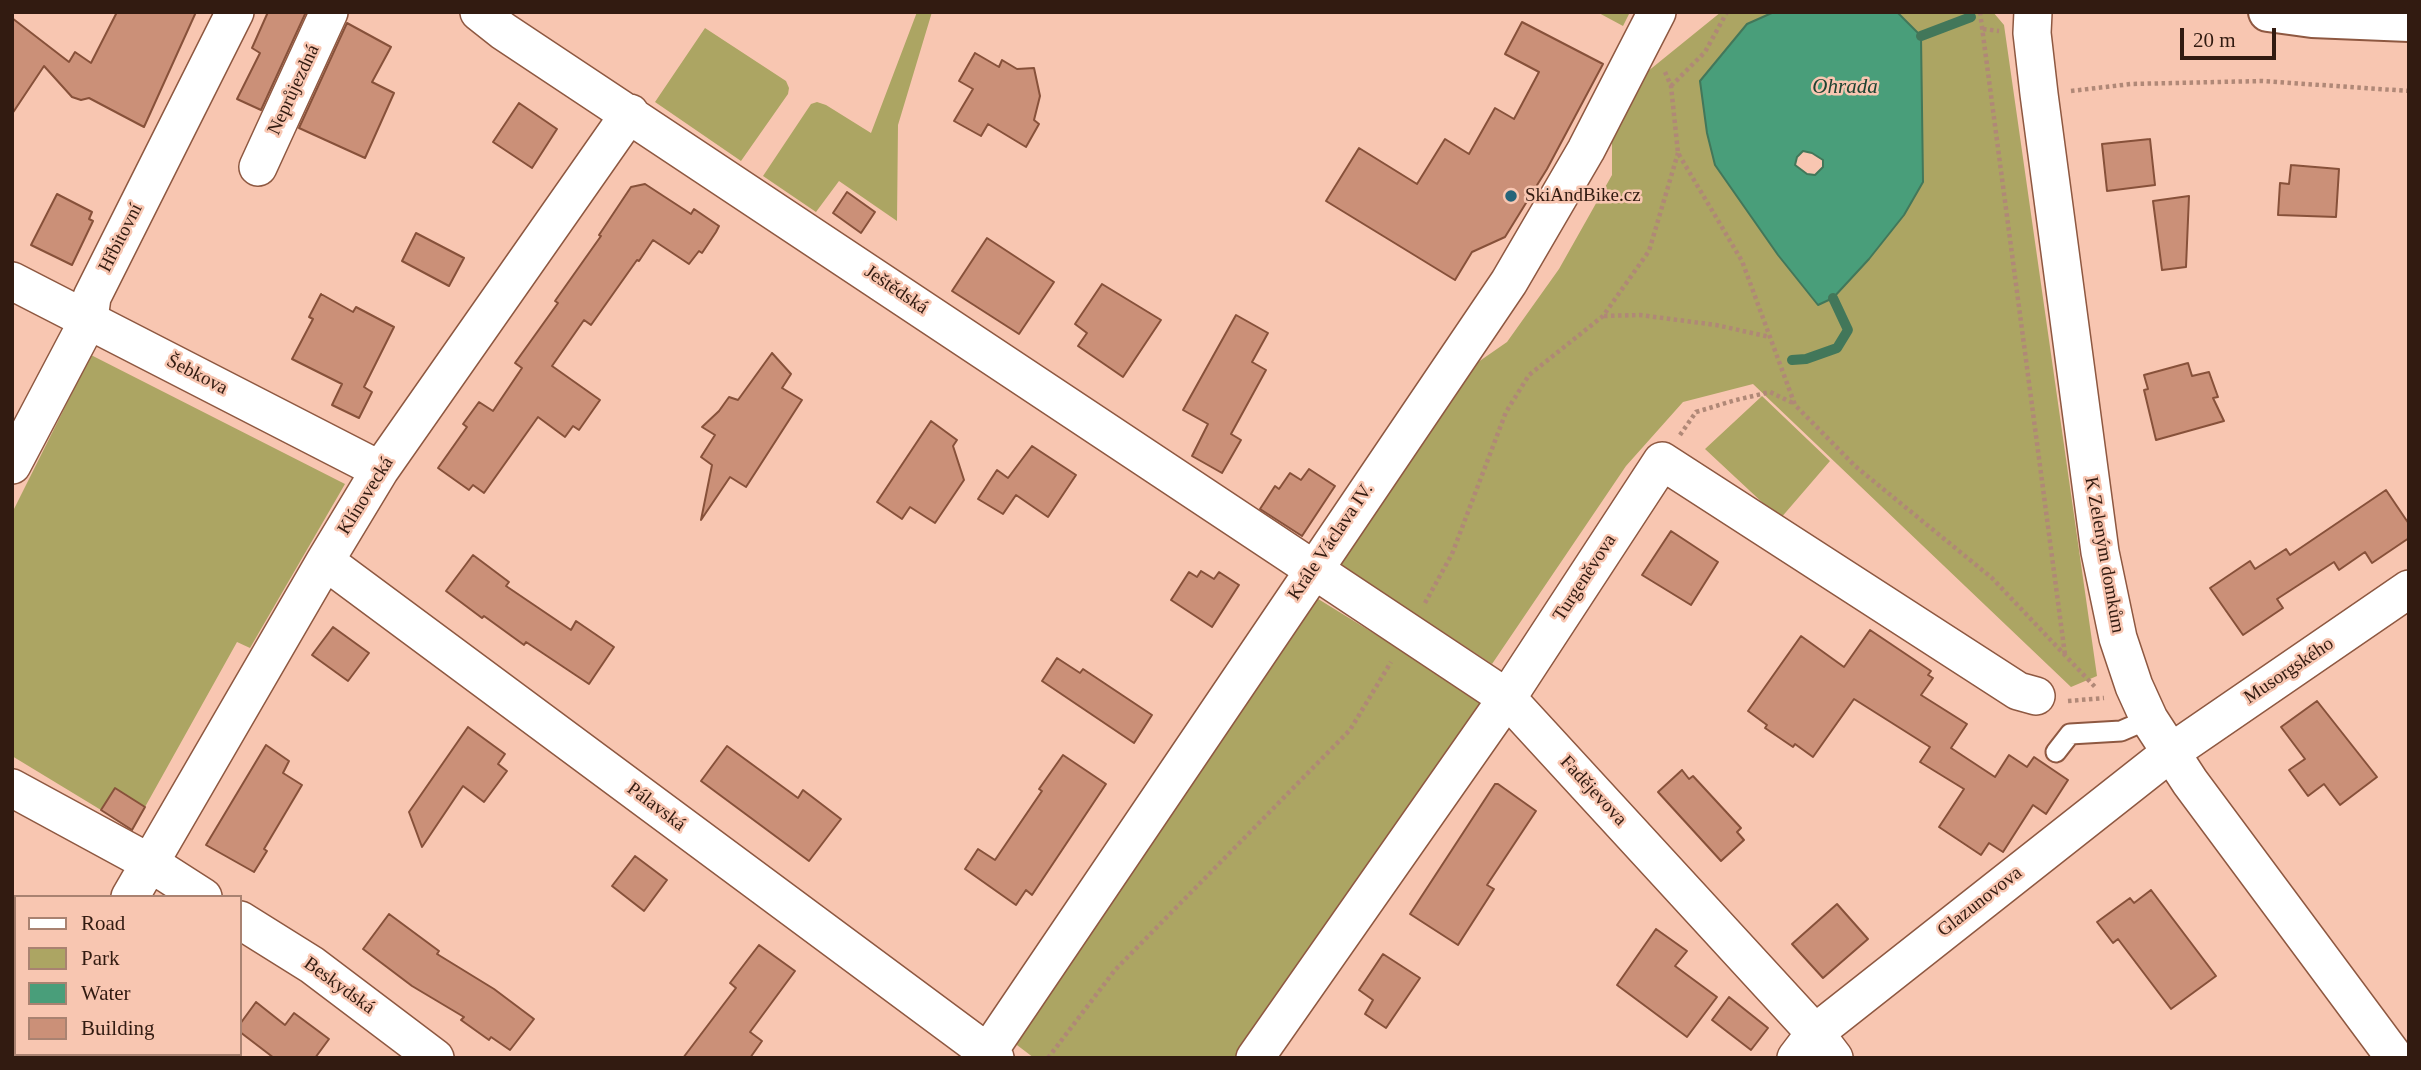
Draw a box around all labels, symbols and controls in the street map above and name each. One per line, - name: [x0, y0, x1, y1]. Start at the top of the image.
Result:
- scale bar: [2183, 14, 2279, 58]
- text: 20 m: [2193, 28, 2236, 52]
- street label: Neprůjezdná: [263, 41, 325, 139]
- water label: Ohrada: [1812, 74, 1878, 100]
- place label: SkiAndBike.cz: [1525, 185, 1641, 207]
- marker: SkiAndBike.cz: [1503, 188, 1519, 204]
- street label: Hřbitovní: [94, 200, 148, 276]
- street label: Ještědská: [860, 260, 932, 320]
- street label: Šebkova: [163, 350, 231, 400]
- street label: Klínovecká: [333, 453, 399, 539]
- street label: K Zeleným domkům: [2079, 475, 2129, 635]
- street label: Krále Václava IV.: [1283, 479, 1379, 605]
- street label: Turgeněvova: [1548, 530, 1622, 626]
- street label: Musorgského: [2240, 633, 2338, 709]
- street label: Fadějevova: [1555, 751, 1631, 831]
- street label: Pálavská: [622, 778, 690, 836]
- street label: Glazunovova: [1933, 862, 2027, 942]
- legend: [14, 895, 242, 1056]
- text: Road: [81, 911, 125, 935]
- text: Park: [81, 946, 120, 970]
- street label: Beskydská: [299, 953, 379, 1019]
- text: Water: [81, 981, 131, 1005]
- text: Building: [81, 1016, 155, 1040]

